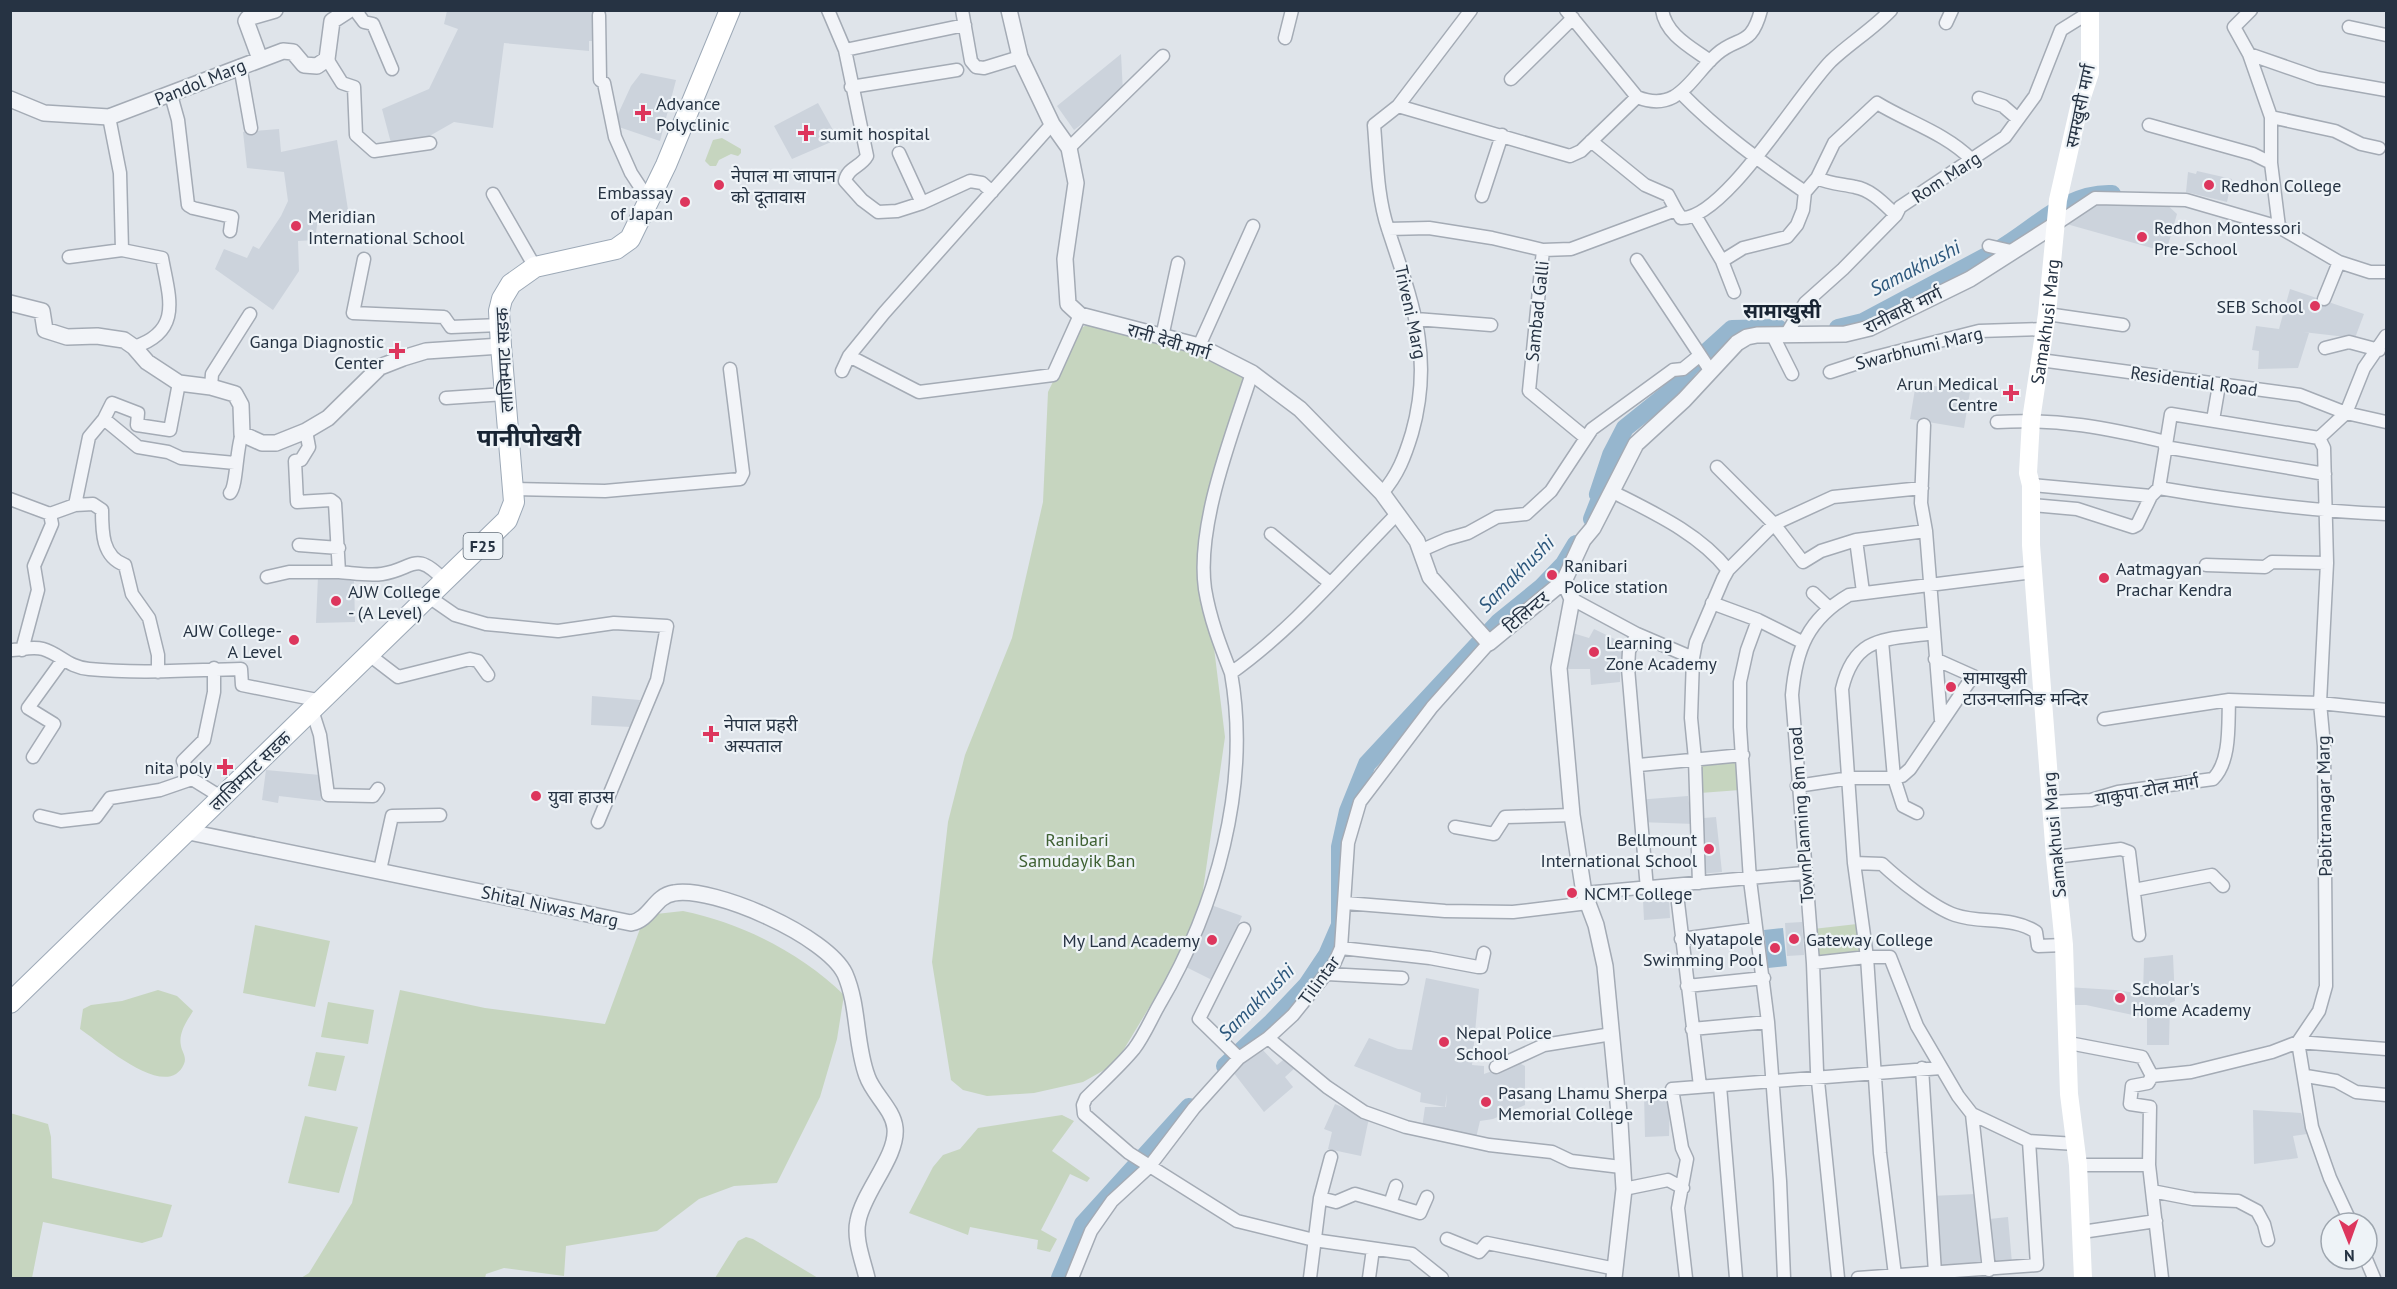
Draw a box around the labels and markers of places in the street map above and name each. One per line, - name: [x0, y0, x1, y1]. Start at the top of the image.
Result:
- place label: Advance Polyclinic: [656, 92, 730, 136]
- marker: Advance Polyclinic: [634, 104, 652, 122]
- place label: sumit hospital: [820, 122, 930, 145]
- marker: sumit hospital: [797, 124, 815, 142]
- place label: नेपाल मा जापान को दूतावास: [731, 164, 837, 209]
- place label: Redhon College: [2221, 174, 2341, 197]
- marker: नेपाल मा जापान को दूतावास: [712, 178, 726, 192]
- marker: Redhon College: [2202, 178, 2216, 192]
- place label: Embassay of Japan: [598, 181, 674, 225]
- marker: Embassay of Japan: [678, 195, 692, 209]
- place label: Meridian International School: [308, 205, 465, 249]
- place label: Redhon Montessori Pre-School: [2154, 216, 2301, 260]
- marker: Meridian International School: [289, 219, 303, 233]
- marker: Redhon Montessori Pre-School: [2135, 230, 2149, 244]
- place label: SEB School: [2216, 295, 2304, 318]
- marker: SEB School: [2308, 299, 2322, 313]
- place label: Ganga Diagnostic Center: [250, 330, 384, 374]
- marker: Ganga Diagnostic Center: [388, 342, 406, 360]
- place label: Arun Medical Centre: [1897, 372, 1999, 416]
- marker: Arun Medical Centre: [2002, 384, 2020, 402]
- place label: Ranibari Police station: [1564, 554, 1668, 598]
- place label: Aatmagyan Prachar Kendra: [2116, 557, 2232, 601]
- marker: Ranibari Police station: [1545, 568, 1559, 582]
- marker: Aatmagyan Prachar Kendra: [2097, 571, 2111, 585]
- place label: AJW College - (A Level): [348, 580, 441, 624]
- marker: AJW College - (A Level): [329, 594, 343, 608]
- place label: AJW College- A Level: [183, 619, 283, 663]
- place label: Learning Zone Academy: [1606, 631, 1718, 675]
- marker: AJW College- A Level: [287, 633, 301, 647]
- marker: Learning Zone Academy: [1587, 645, 1601, 659]
- place label: सामाखुसी टाउनप्लानिङ मन्दिर: [1963, 666, 2089, 710]
- marker: सामाखुसी टाउनप्लानिङ मन्दिर: [1944, 680, 1958, 694]
- place label: नेपाल प्रहरी अस्पताल: [724, 713, 798, 757]
- marker: नेपाल प्रहरी अस्पताल: [702, 725, 720, 743]
- place label: nita poly: [144, 756, 213, 779]
- marker: nita poly: [216, 758, 234, 776]
- place label: युवा हाउस: [548, 785, 615, 809]
- marker: युवा हाउस: [529, 789, 543, 803]
- place label: Bellmount International School: [1540, 828, 1698, 872]
- marker: Bellmount International School: [1702, 842, 1716, 856]
- place label: NCMT College: [1584, 882, 1692, 905]
- marker: NCMT College: [1565, 886, 1579, 900]
- place label: Nyatapole Swimming Pool: [1643, 927, 1764, 971]
- place label: Gateway College: [1806, 928, 1933, 951]
- place label: My Land Academy: [1062, 929, 1201, 952]
- marker: Gateway College: [1787, 932, 1801, 946]
- marker: My Land Academy: [1205, 933, 1219, 947]
- marker: Nyatapole Swimming Pool: [1768, 941, 1782, 955]
- place label: Scholar's Home Academy: [2132, 977, 2252, 1021]
- marker: Scholar's Home Academy: [2113, 991, 2127, 1005]
- place label: Nepal Police School: [1456, 1021, 1552, 1065]
- marker: Nepal Police School: [1437, 1035, 1451, 1049]
- place label: Pasang Lhamu Sherpa Memorial College: [1498, 1081, 1668, 1125]
- marker: Pasang Lhamu Sherpa Memorial College: [1479, 1095, 1493, 1109]

